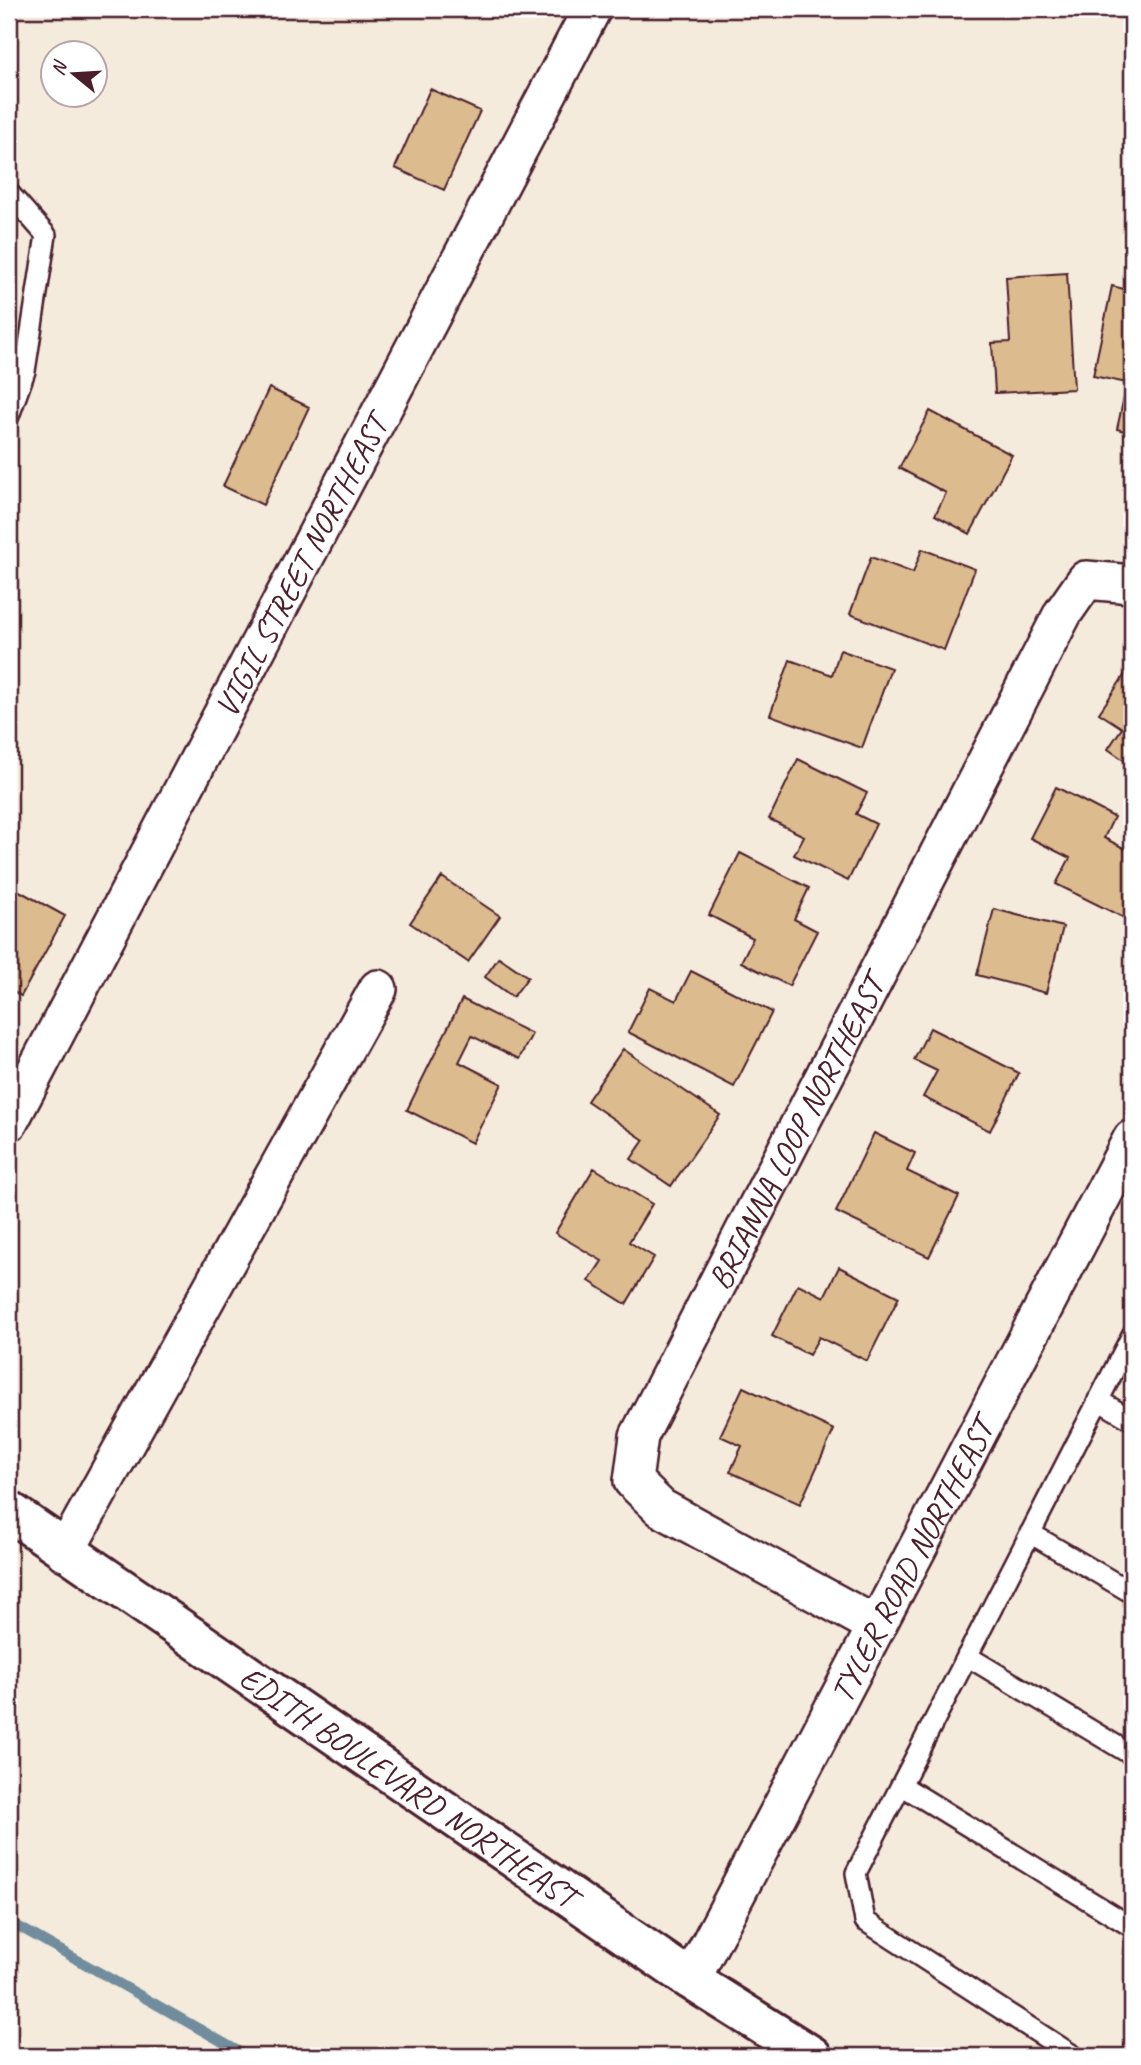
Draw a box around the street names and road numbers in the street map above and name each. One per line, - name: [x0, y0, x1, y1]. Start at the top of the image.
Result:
- street label: VIGIL STREET NORTHEAST: [205, 402, 401, 724]
- street label: BRIANNA LOOP NORTHEAST: [698, 962, 898, 1296]
- street label: TYLER ROAD NORTHEAST: [821, 1405, 1007, 1709]
- street label: EDITH BOULEVARD NORTHEAST: [232, 1656, 591, 1922]

